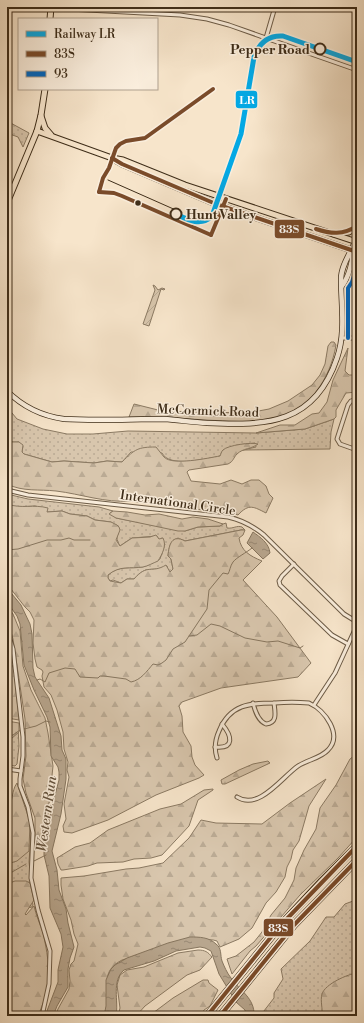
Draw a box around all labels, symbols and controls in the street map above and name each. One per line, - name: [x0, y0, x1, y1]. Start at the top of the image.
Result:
- legend: [18, 18, 158, 90]
- text: Railway LR: [54, 27, 116, 42]
- place label: Pepper Road: [230, 42, 310, 58]
- marker: Pepper Road: [313, 42, 327, 56]
- text: 83S: [54, 47, 75, 62]
- text: 93: [54, 67, 68, 82]
- line badge: LR: [235, 90, 258, 109]
- text: LR: [239, 94, 256, 108]
- unlabelled marker: [133, 198, 143, 208]
- marker: Hunt Valley: [169, 207, 183, 221]
- place label: Hunt Valley: [186, 207, 257, 223]
- line badge: 83S: [274, 219, 305, 239]
- text: 83S: [279, 223, 299, 237]
- street label: McCormick Road: [157, 401, 260, 421]
- street label: International Circle: [119, 487, 237, 519]
- water label: Western Run: [33, 775, 61, 853]
- line badge: 83S: [263, 918, 294, 937]
- text: 83S: [268, 922, 288, 936]

